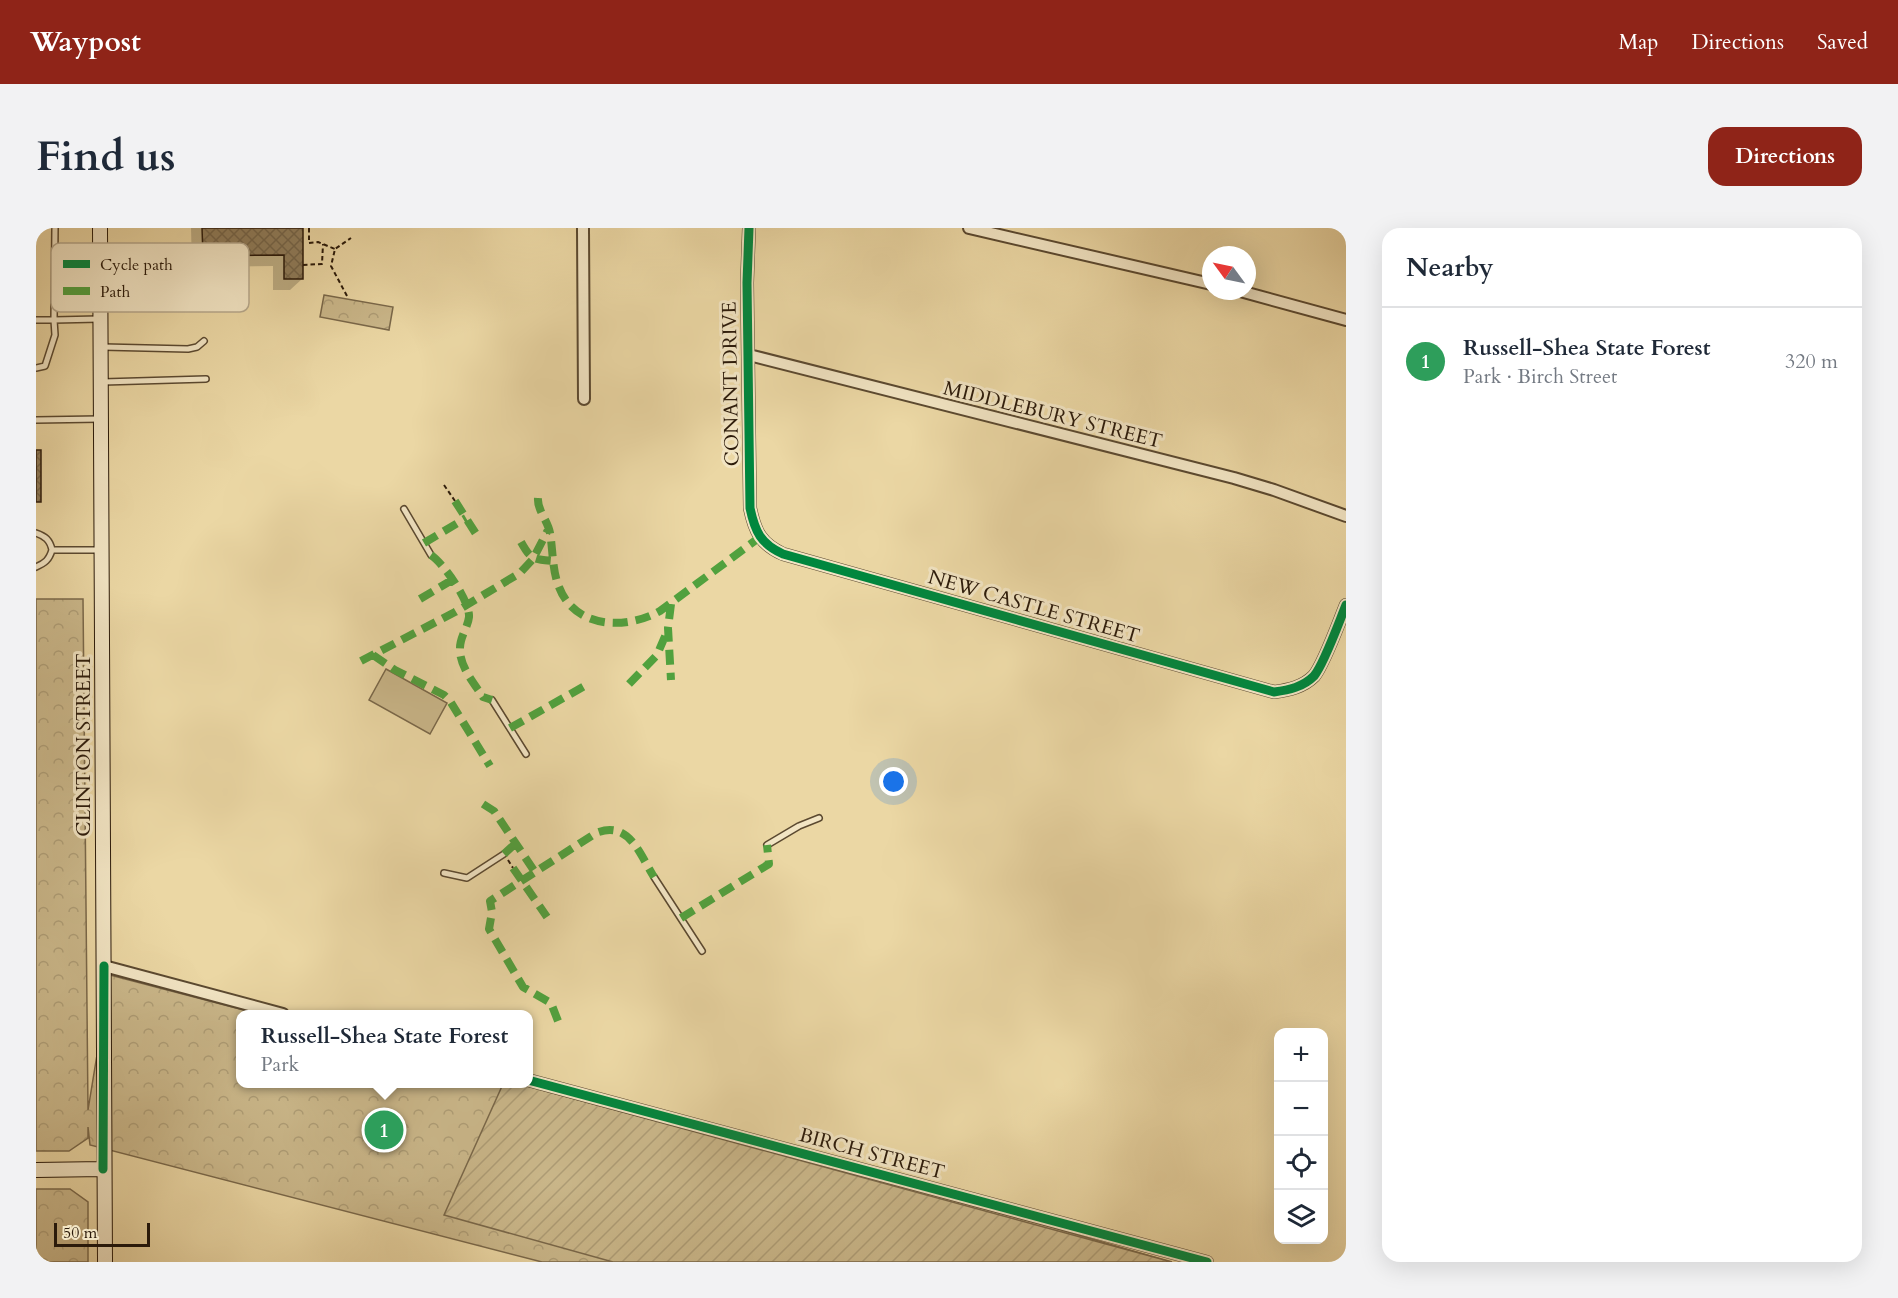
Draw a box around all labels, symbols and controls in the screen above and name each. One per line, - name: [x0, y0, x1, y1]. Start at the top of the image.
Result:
- text: Waypost: [30, 23, 141, 61]
- text: Map: [1618, 28, 1658, 57]
- text: Directions: [1691, 28, 1784, 57]
- text: Saved: [1817, 28, 1868, 57]
- button: Directions: [1708, 127, 1862, 186]
- text: Find us: [36, 128, 176, 185]
- legend: [51, 243, 249, 312]
- north arrow: [1202, 246, 1256, 300]
- text: Nearby: [1406, 250, 1494, 285]
- text: Cycle path: [100, 254, 173, 276]
- text: Path: [100, 281, 130, 303]
- street label: CONANT DRIVE: [716, 301, 745, 467]
- text: Russell-Shea State Forest: [1463, 333, 1711, 363]
- text: 1: [1420, 348, 1431, 375]
- text: 320 m: [1785, 348, 1838, 375]
- text: Park · Birch Street: [1463, 363, 1617, 390]
- street label: MIDDLEBURY STREET: [941, 374, 1165, 455]
- street label: NEW CASTLE STREET: [925, 563, 1143, 650]
- street label: CLINTON STREET: [70, 653, 97, 837]
- your location: [879, 767, 908, 796]
- popup: [236, 1010, 533, 1088]
- text: Russell-Shea State Forest: [261, 1021, 508, 1051]
- map controls: [1274, 1028, 1328, 1244]
- button: +: [1274, 1028, 1328, 1082]
- text: Park: [261, 1051, 299, 1078]
- button: −: [1274, 1082, 1328, 1136]
- pin: 1: [364, 1108, 404, 1152]
- street label: BIRCH STREET: [796, 1121, 948, 1186]
- button: locate: [1274, 1136, 1328, 1190]
- button: layers: [1274, 1190, 1328, 1244]
- scale bar: [54, 1220, 150, 1248]
- text: 50 m: [63, 1222, 97, 1244]

